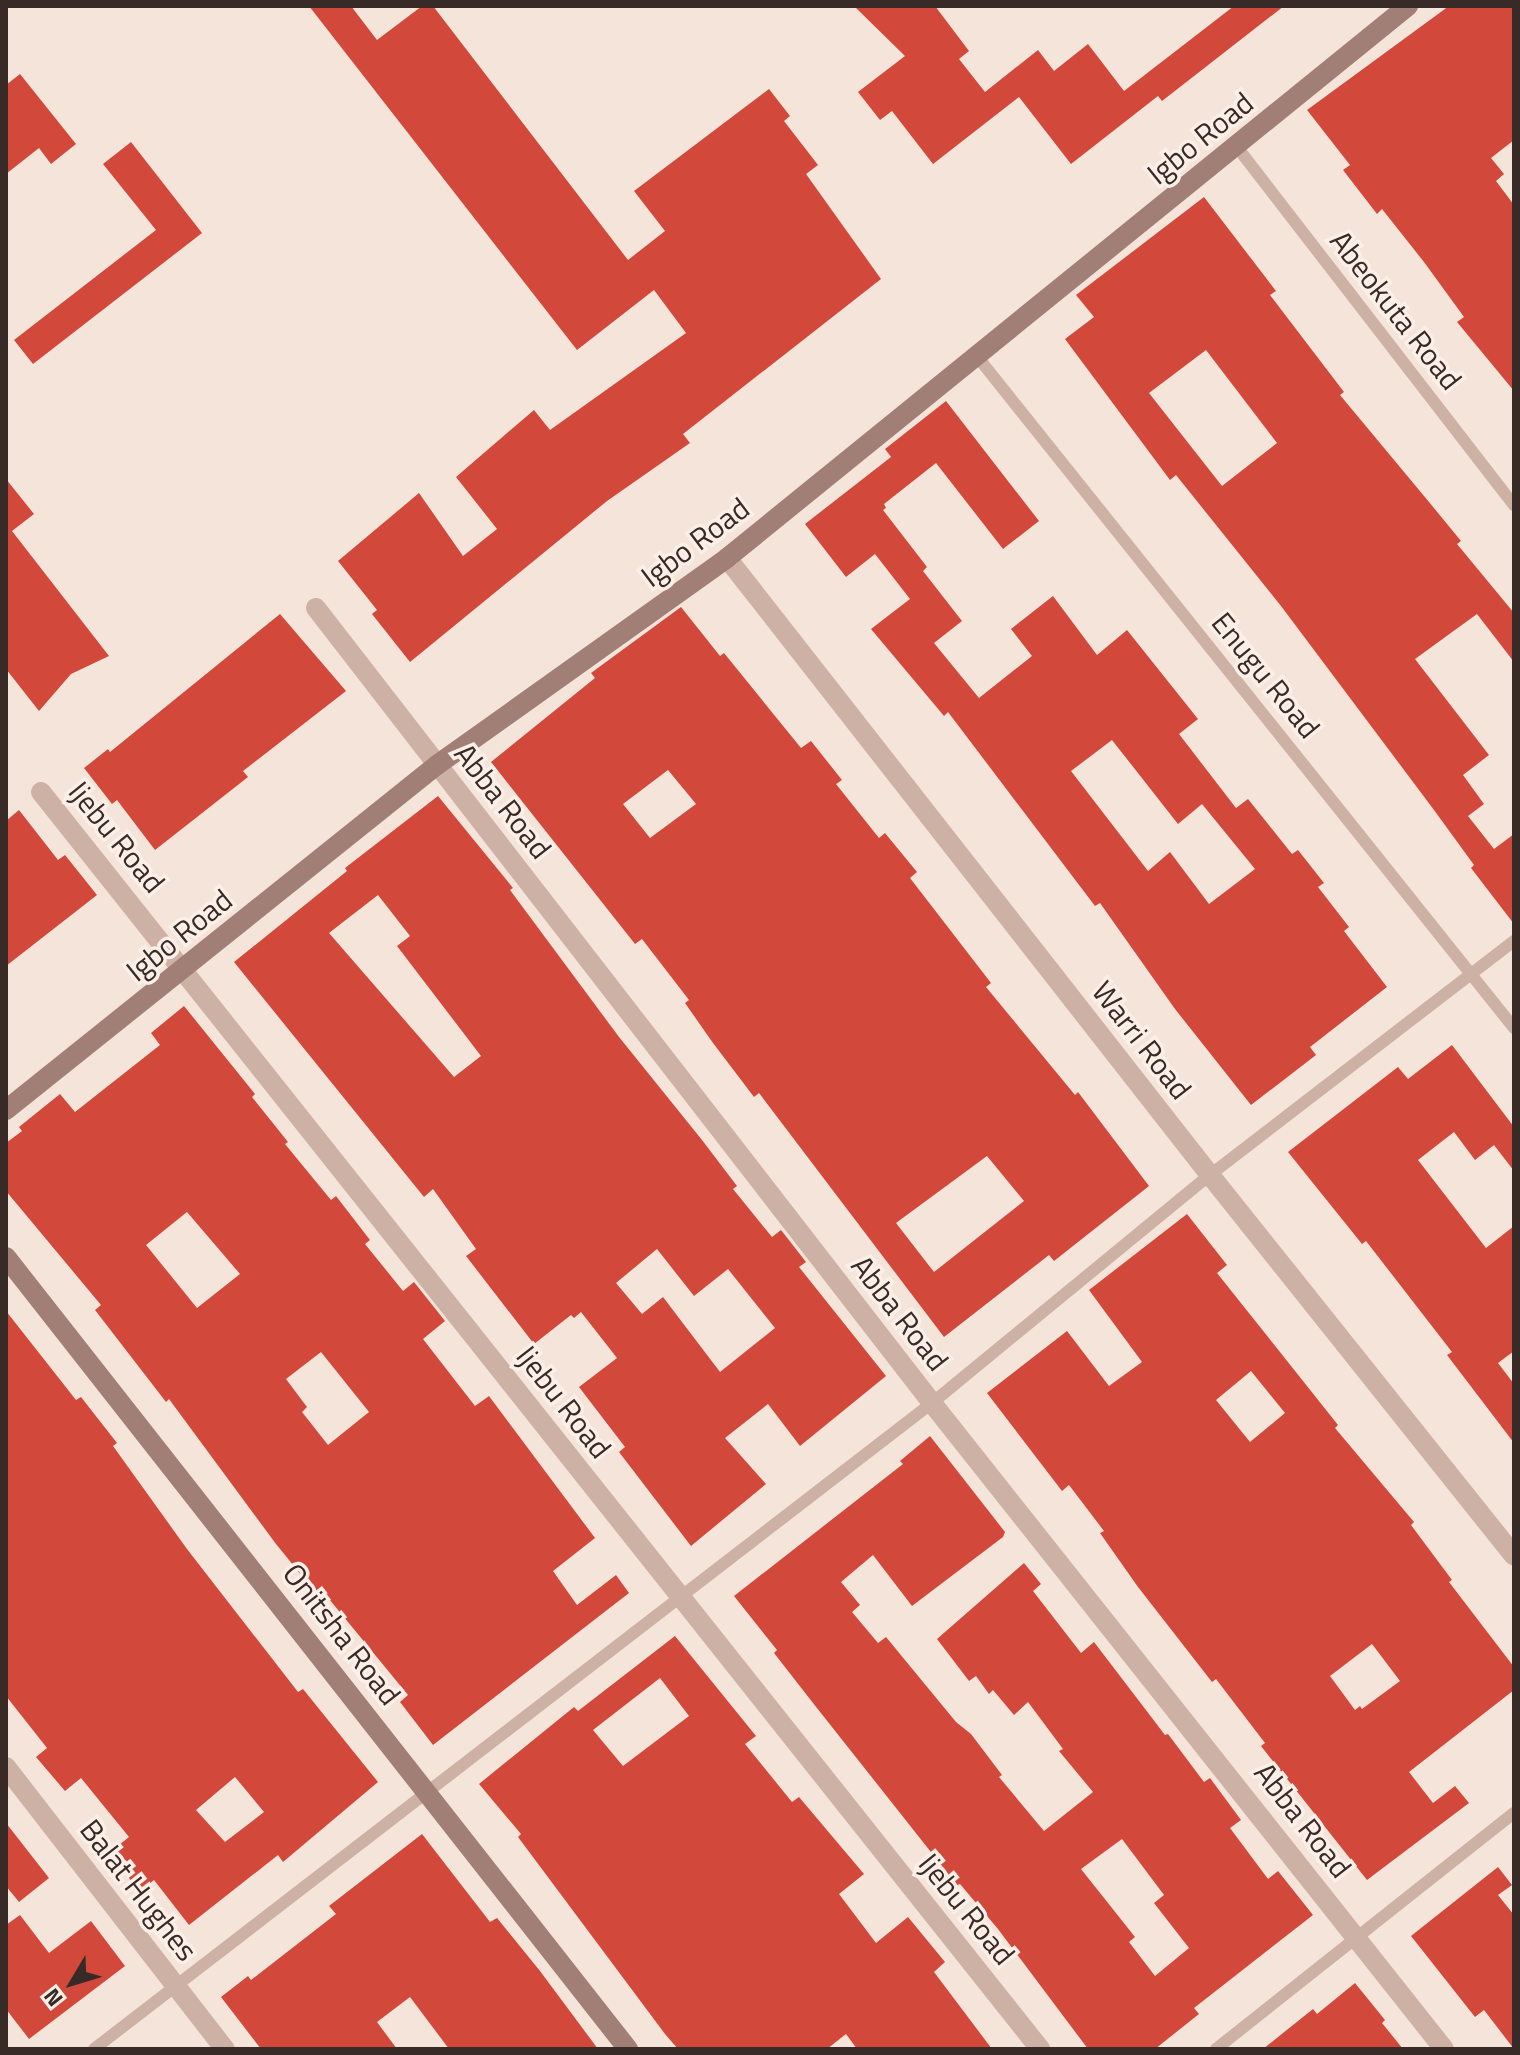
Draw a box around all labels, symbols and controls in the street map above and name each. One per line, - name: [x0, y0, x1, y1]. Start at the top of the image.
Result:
- street label: Igbo Road: [1140, 84, 1260, 192]
- street label: Abeokuta Road: [1323, 223, 1469, 397]
- street label: Igbo Road: [634, 490, 756, 594]
- street label: Enugu Road: [1204, 605, 1328, 745]
- street label: Abba Road: [447, 736, 559, 866]
- street label: Ijebu Road: [61, 774, 173, 900]
- street label: Igbo Road: [119, 881, 239, 989]
- street label: Warri Road: [1085, 974, 1199, 1106]
- street label: Abba Road: [844, 1248, 956, 1378]
- street label: Ijebu Road: [509, 1339, 619, 1465]
- street label: Onitsha Road: [276, 1556, 408, 1712]
- street label: Abba Road: [1247, 1755, 1359, 1885]
- street label: Balat Hughes: [73, 1812, 205, 1968]
- street label: Ijebu Road: [911, 1846, 1023, 1972]
- north arrow: [32, 1943, 112, 2023]
- text: N: [35, 1981, 71, 2014]

